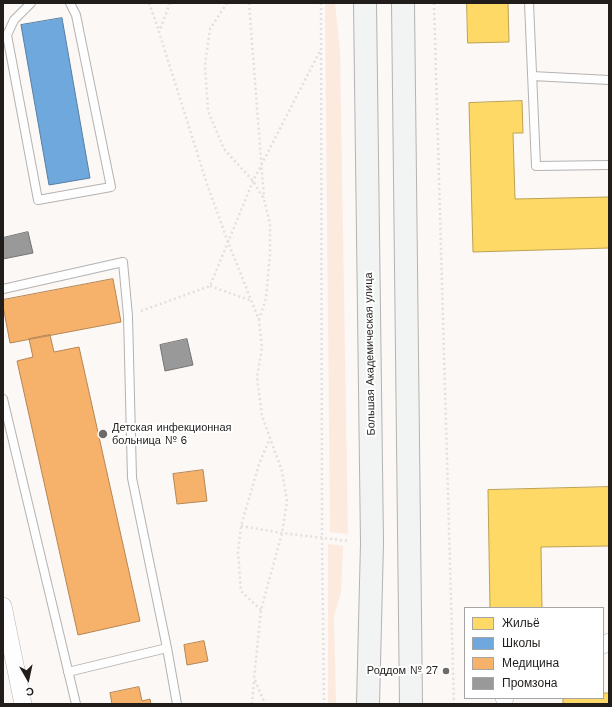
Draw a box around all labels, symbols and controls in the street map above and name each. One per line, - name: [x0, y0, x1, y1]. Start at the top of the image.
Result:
- street label: Большая Академическая улица: [362, 272, 378, 436]
- place label: Детская инфекционная больница № 6: [112, 421, 231, 447]
- marker: Детская инфекционная больница № 6: [97, 428, 109, 440]
- legend: [464, 607, 604, 699]
- text: Жильё: [502, 616, 540, 630]
- text: Школы: [502, 636, 540, 650]
- text: Медицина: [502, 656, 559, 670]
- north arrow: [8, 659, 48, 699]
- place label: Роддом № 27: [367, 664, 438, 678]
- marker: Роддом № 27: [441, 666, 451, 676]
- text: Промзона: [502, 676, 557, 690]
- text: С: [25, 684, 35, 698]

